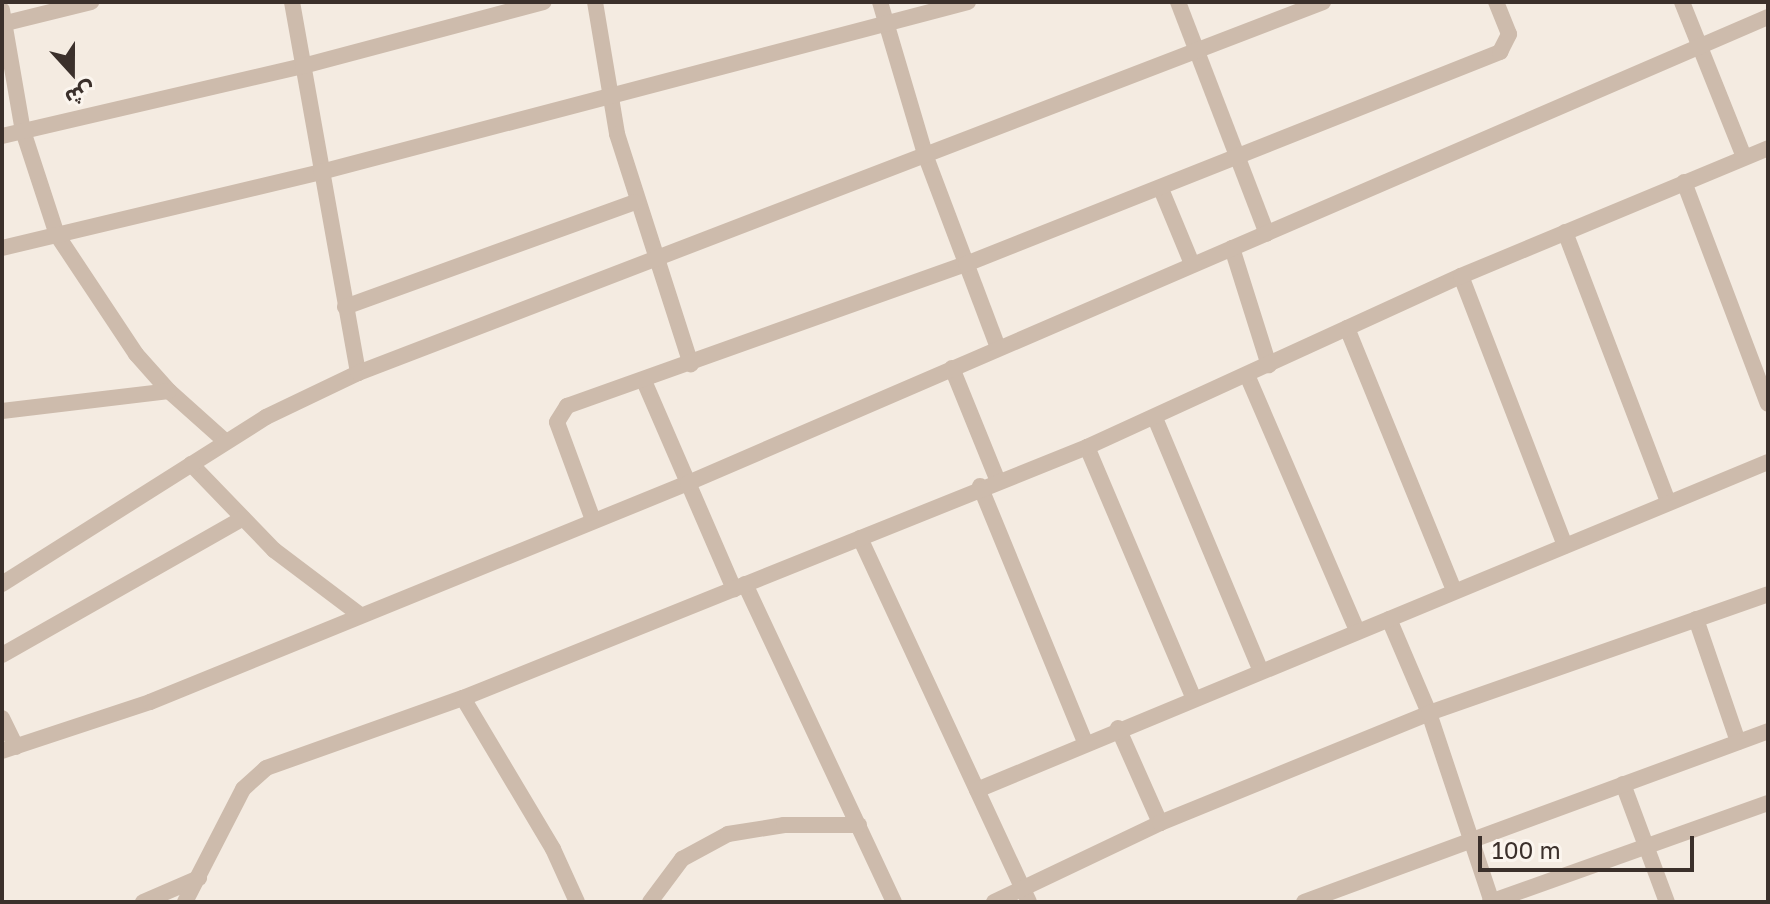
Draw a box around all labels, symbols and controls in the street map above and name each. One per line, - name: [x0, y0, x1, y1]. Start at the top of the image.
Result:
- north arrow: [32, 32, 112, 112]
- text: ش: [62, 77, 100, 113]
- scale bar: [1482, 820, 1698, 870]
- text: 100 m: [1492, 835, 1561, 864]

